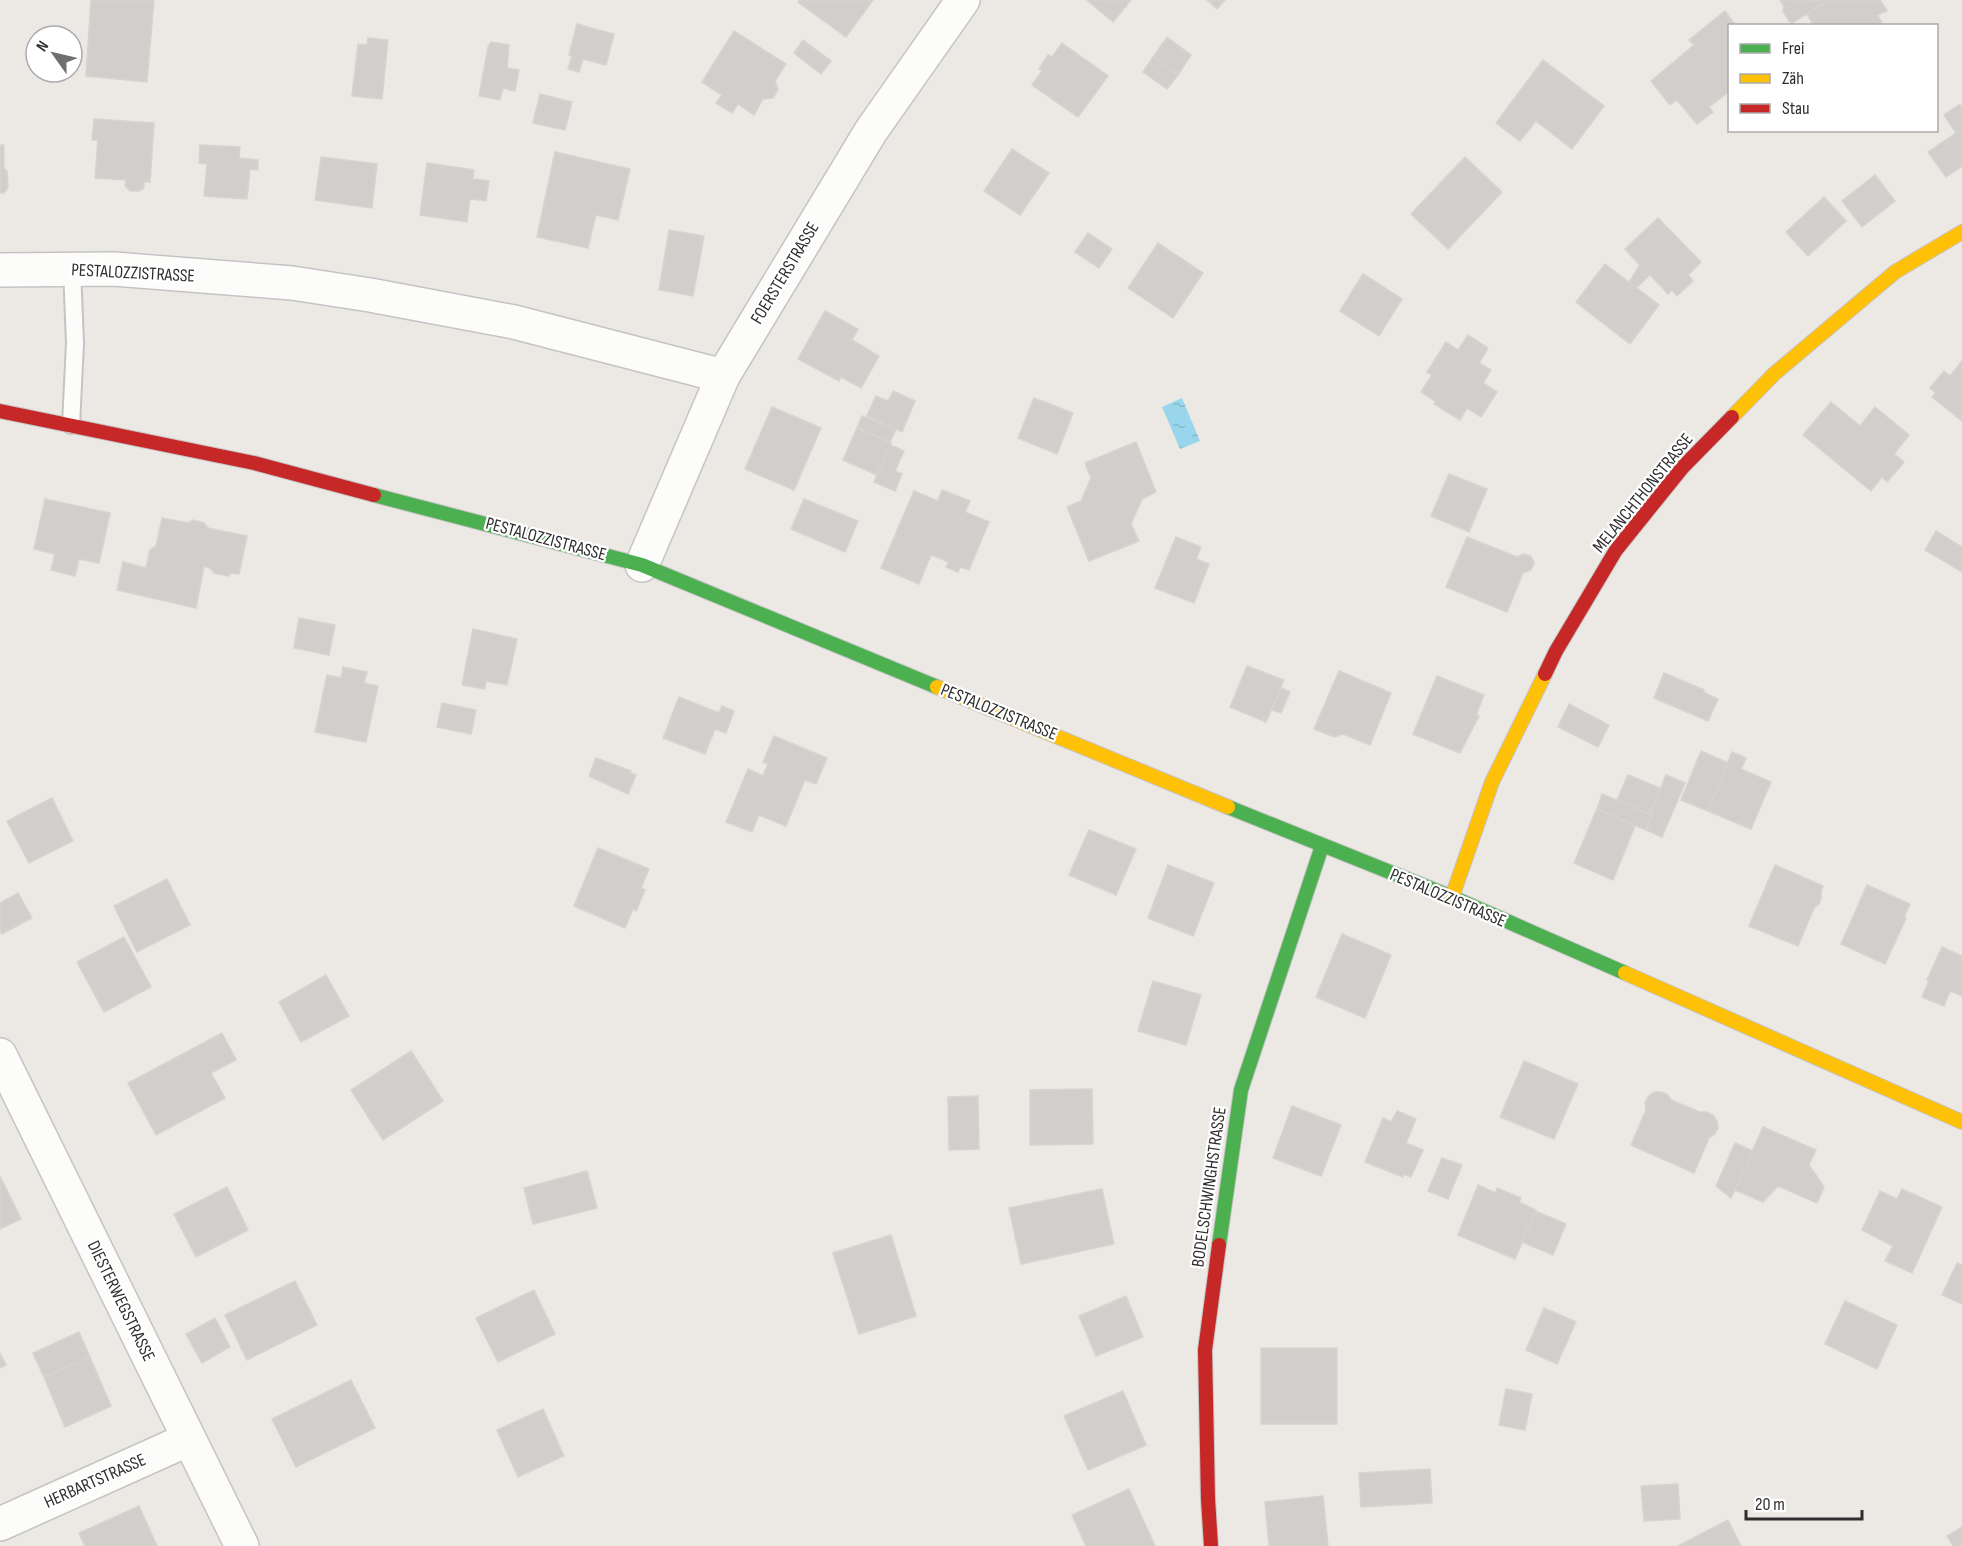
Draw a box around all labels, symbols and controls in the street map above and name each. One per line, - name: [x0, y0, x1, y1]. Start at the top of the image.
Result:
- north arrow: [24, 24, 84, 84]
- legend: [1728, 24, 1938, 132]
- text: N: [33, 38, 53, 55]
- text: Frei: [1782, 38, 1804, 59]
- text: Zäh: [1782, 68, 1804, 89]
- text: Stau: [1782, 98, 1810, 119]
- street label: FOERSTERSTRASSE: [746, 218, 824, 328]
- street label: PESTALOZZISTRASSE: [71, 259, 195, 287]
- street label: MELANCHTHONSTRASSE: [1588, 429, 1698, 557]
- street label: PESTALOZZISTRASSE: [483, 513, 609, 565]
- street label: PESTALOZZISTRASSE: [938, 679, 1060, 745]
- street label: PESTALOZZISTRASSE: [1387, 864, 1509, 932]
- street label: BODELSCHWINGHSTRASSE: [1187, 1106, 1231, 1268]
- street label: DIESTERWEGSTRASSE: [83, 1237, 159, 1365]
- street label: HERBARTSTRASSE: [41, 1449, 149, 1513]
- scale bar: [1746, 1483, 1862, 1521]
- text: 20 m: [1755, 1494, 1785, 1515]

